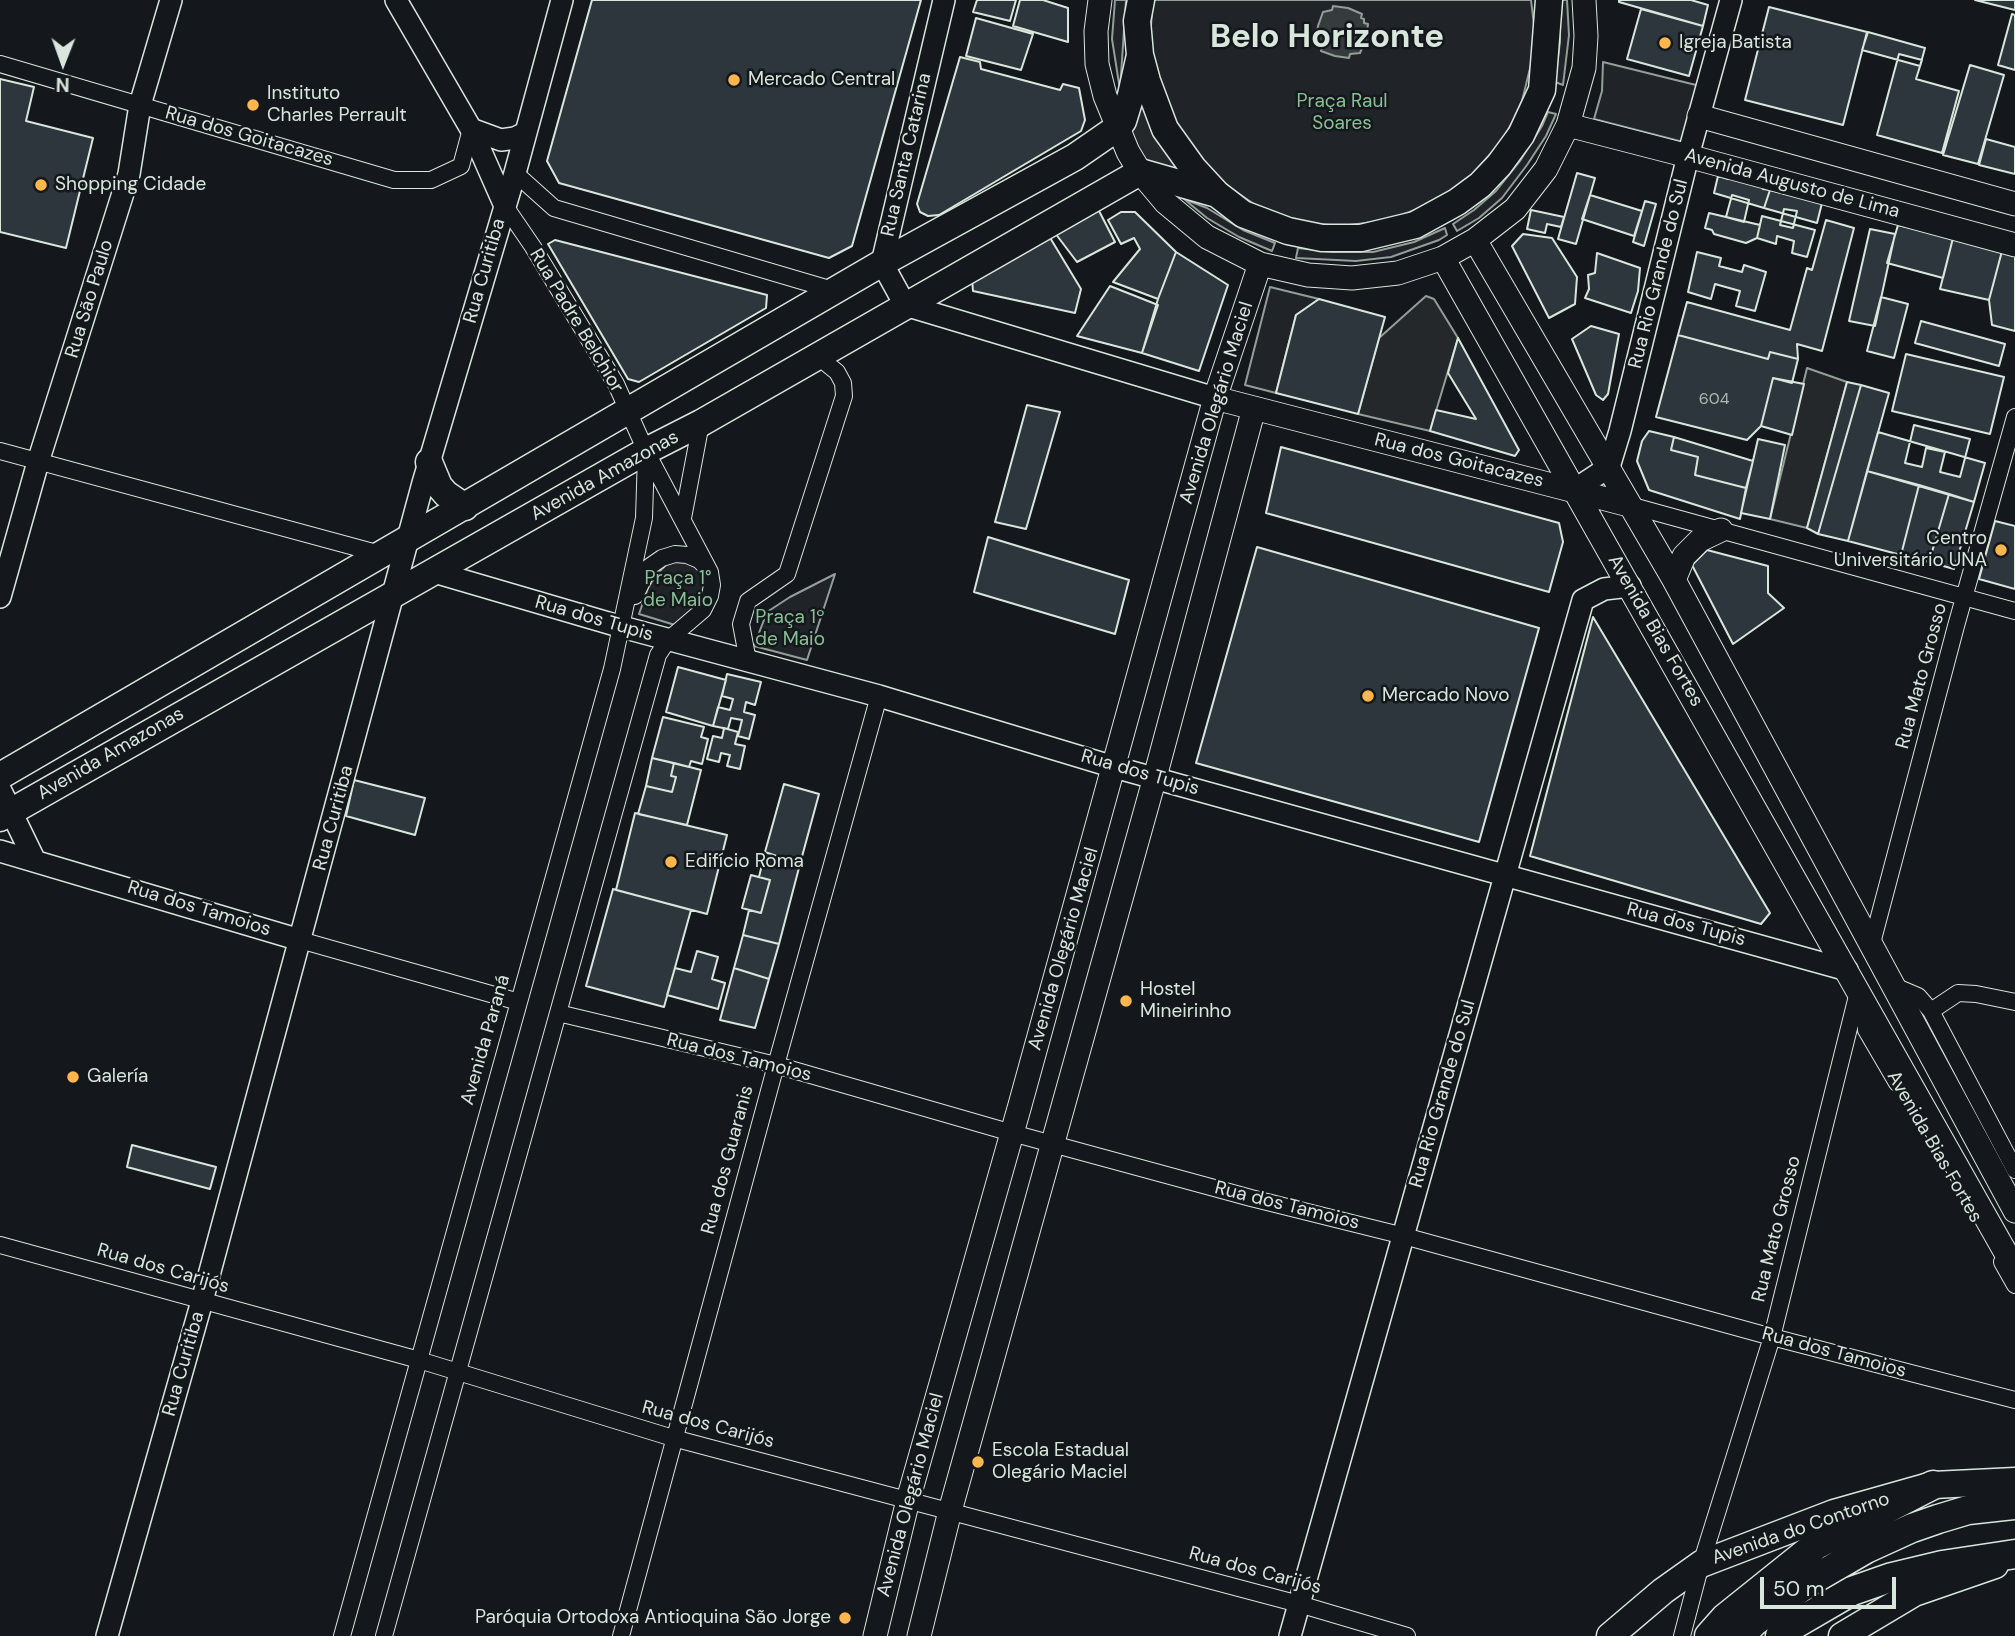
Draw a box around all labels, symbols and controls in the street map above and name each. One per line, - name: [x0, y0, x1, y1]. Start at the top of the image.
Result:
- district label: Belo Horizonte: [1210, 18, 1444, 58]
- north arrow: [28, 28, 98, 98]
- place label: Igreja Batista: [1679, 32, 1792, 54]
- marker: Igreja Batista: [1657, 35, 1673, 51]
- place label: Mercado Central: [748, 69, 895, 91]
- street label: Rua Santa Catarina: [877, 71, 937, 239]
- text: N: [55, 72, 70, 97]
- marker: Mercado Central: [726, 72, 742, 88]
- place label: Instituto Charles Perrault: [267, 83, 407, 127]
- park label: Praça Raul Soares: [1296, 91, 1388, 135]
- marker: Instituto Charles Perrault: [245, 97, 261, 113]
- street label: Rua dos Goitacazes: [162, 102, 336, 172]
- street label: Avenida Augusto de Lima: [1682, 144, 1902, 224]
- place label: Shopping Cidade: [55, 174, 206, 196]
- marker: Shopping Cidade: [33, 177, 49, 193]
- street label: Rua Rio Grande do Sul: [1624, 177, 1694, 371]
- street label: Rua Curitiba: [459, 216, 511, 326]
- street label: Rua São Paulo: [61, 237, 119, 361]
- street label: Rua Padre Belchior: [524, 245, 628, 397]
- street label: Avenida Olegário Maciel: [1175, 299, 1259, 507]
- house number: 604: [1699, 390, 1729, 410]
- street label: Avenida Amazonas: [527, 426, 683, 526]
- street label: Rua dos Goitacazes: [1372, 429, 1546, 493]
- place label: Centro Universitário UNA: [1834, 528, 1987, 572]
- marker: Centro Universitário UNA: [1993, 542, 2009, 558]
- street label: Avenida Bias Fortes: [1602, 551, 1708, 711]
- park label: Praça 1° de Maio: [643, 568, 713, 612]
- street label: Rua dos Tupis: [532, 591, 656, 647]
- street label: Rua Mato Grosso: [1892, 601, 1952, 751]
- park label: Praça 1º de Maio: [755, 607, 825, 651]
- place label: Mercado Novo: [1382, 685, 1510, 707]
- marker: Mercado Novo: [1360, 688, 1376, 704]
- street label: Avenida Amazonas: [34, 703, 188, 805]
- street label: Rua dos Tupis: [1078, 745, 1202, 801]
- street label: Rua Curitiba: [309, 763, 359, 873]
- street label: Avenida Olegário Maciel: [1024, 845, 1104, 1053]
- place label: Edifício Roma: [685, 851, 804, 873]
- marker: Edifício Roma: [663, 854, 679, 870]
- street label: Rua dos Tamoios: [125, 876, 273, 942]
- street label: Rua dos Tupis: [1624, 898, 1748, 952]
- street label: Avenida Paraná: [457, 972, 515, 1108]
- place label: Hostel Mineirinho: [1140, 979, 1231, 1023]
- marker: Hostel Mineirinho: [1118, 993, 1134, 1009]
- street label: Rua Rio Grande do Sul: [1405, 997, 1481, 1191]
- street label: Rua dos Tamoios: [664, 1029, 814, 1087]
- place label: Galería: [87, 1066, 148, 1088]
- street label: Avenida Bias Fortes: [1881, 1067, 1987, 1227]
- marker: Galería: [65, 1069, 81, 1085]
- street label: Rua dos Guaranis: [697, 1083, 759, 1237]
- street label: Rua Mato Grosso: [1748, 1154, 1806, 1304]
- street label: Rua dos Tamoios: [1212, 1177, 1362, 1235]
- street label: Rua dos Carijós: [94, 1239, 232, 1299]
- street label: Rua Curitiba: [158, 1309, 210, 1419]
- street label: Rua dos Tamoios: [1759, 1323, 1909, 1383]
- street label: Avenida Olegário Maciel: [873, 1391, 949, 1599]
- street label: Rua dos Carijós: [639, 1396, 777, 1454]
- place label: Escola Estadual Olegário Maciel: [992, 1440, 1129, 1484]
- marker: Escola Estadual Olegário Maciel: [970, 1454, 986, 1470]
- street label: Avenida do Contorno: [1709, 1488, 1893, 1570]
- street label: Rua dos Carijós: [1186, 1542, 1324, 1600]
- scale bar: [1763, 1562, 1899, 1606]
- text: 50 m: [1773, 1575, 1824, 1603]
- place label: Paróquia Ortodoxa Antioquina São Jorge: [475, 1607, 831, 1629]
- marker: Paróquia Ortodoxa Antioquina São Jorge: [837, 1610, 853, 1626]

